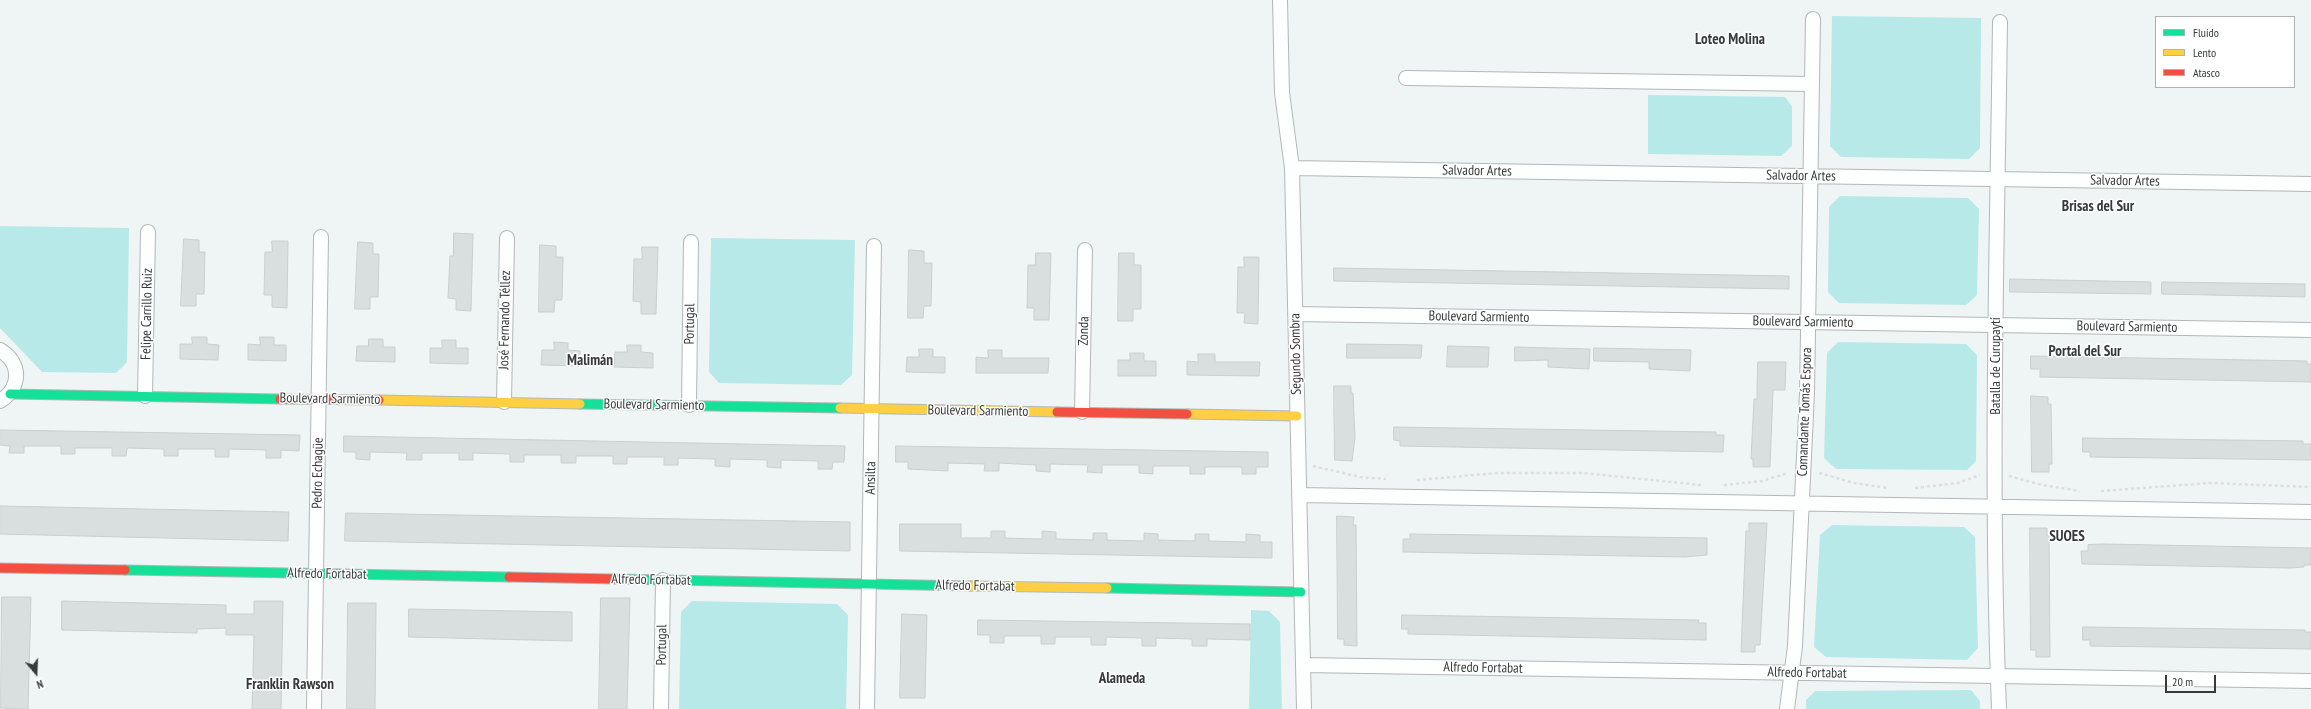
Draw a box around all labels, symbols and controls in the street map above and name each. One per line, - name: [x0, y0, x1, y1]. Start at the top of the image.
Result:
- legend: [2155, 16, 2295, 88]
- text: Fluido: [2193, 25, 2219, 40]
- district label: Loteo Molina: [1695, 31, 1765, 49]
- text: Lento: [2193, 45, 2216, 60]
- text: Atasco: [2193, 65, 2220, 80]
- street label: Salvador Artes: [1442, 162, 1512, 180]
- street label: Salvador Artes: [1766, 167, 1836, 185]
- street label: Salvador Artes: [2090, 172, 2160, 190]
- district label: Brisas del Sur: [2062, 198, 2134, 216]
- street label: Felipe Carrillo Ruiz: [138, 268, 156, 360]
- street label: José Fernando Téllez: [496, 270, 514, 370]
- street label: Portugal: [681, 303, 699, 345]
- street label: Boulevard Sarmiento: [1429, 308, 1529, 326]
- street label: Segundo Sombra: [1287, 313, 1305, 395]
- street label: Boulevard Sarmiento: [1753, 313, 1853, 331]
- street label: Zonda: [1075, 316, 1093, 346]
- street label: Batalla de Curupaytí: [1988, 317, 2004, 415]
- street label: Boulevard Sarmiento: [2077, 318, 2177, 336]
- district label: Portal del Sur: [2049, 343, 2121, 361]
- street label: Comandante Tomás Espora: [1794, 347, 1816, 477]
- district label: Malimán: [567, 352, 613, 370]
- street label: Boulevard Sarmiento: [280, 390, 380, 408]
- street label: Boulevard Sarmiento: [604, 396, 704, 414]
- street label: Boulevard Sarmiento: [928, 402, 1028, 420]
- street label: Pedro Echagüe: [309, 437, 327, 509]
- street label: Ansilta: [862, 461, 880, 495]
- district label: SUOES: [2049, 528, 2085, 546]
- street label: Alfredo Fortabat: [287, 565, 367, 583]
- street label: Alfredo Fortabat: [611, 571, 691, 589]
- street label: Alfredo Fortabat: [935, 577, 1015, 595]
- street label: Portugal: [653, 624, 671, 666]
- north arrow: [16, 653, 56, 693]
- street label: Alfredo Fortabat: [1443, 659, 1523, 677]
- street label: Alfredo Fortabat: [1767, 664, 1847, 682]
- scale bar: [2167, 667, 2218, 693]
- district label: Alameda: [1099, 670, 1145, 688]
- text: 20 m: [2172, 674, 2193, 689]
- district label: Franklin Rawson: [246, 676, 334, 694]
- text: N: [35, 677, 45, 692]

